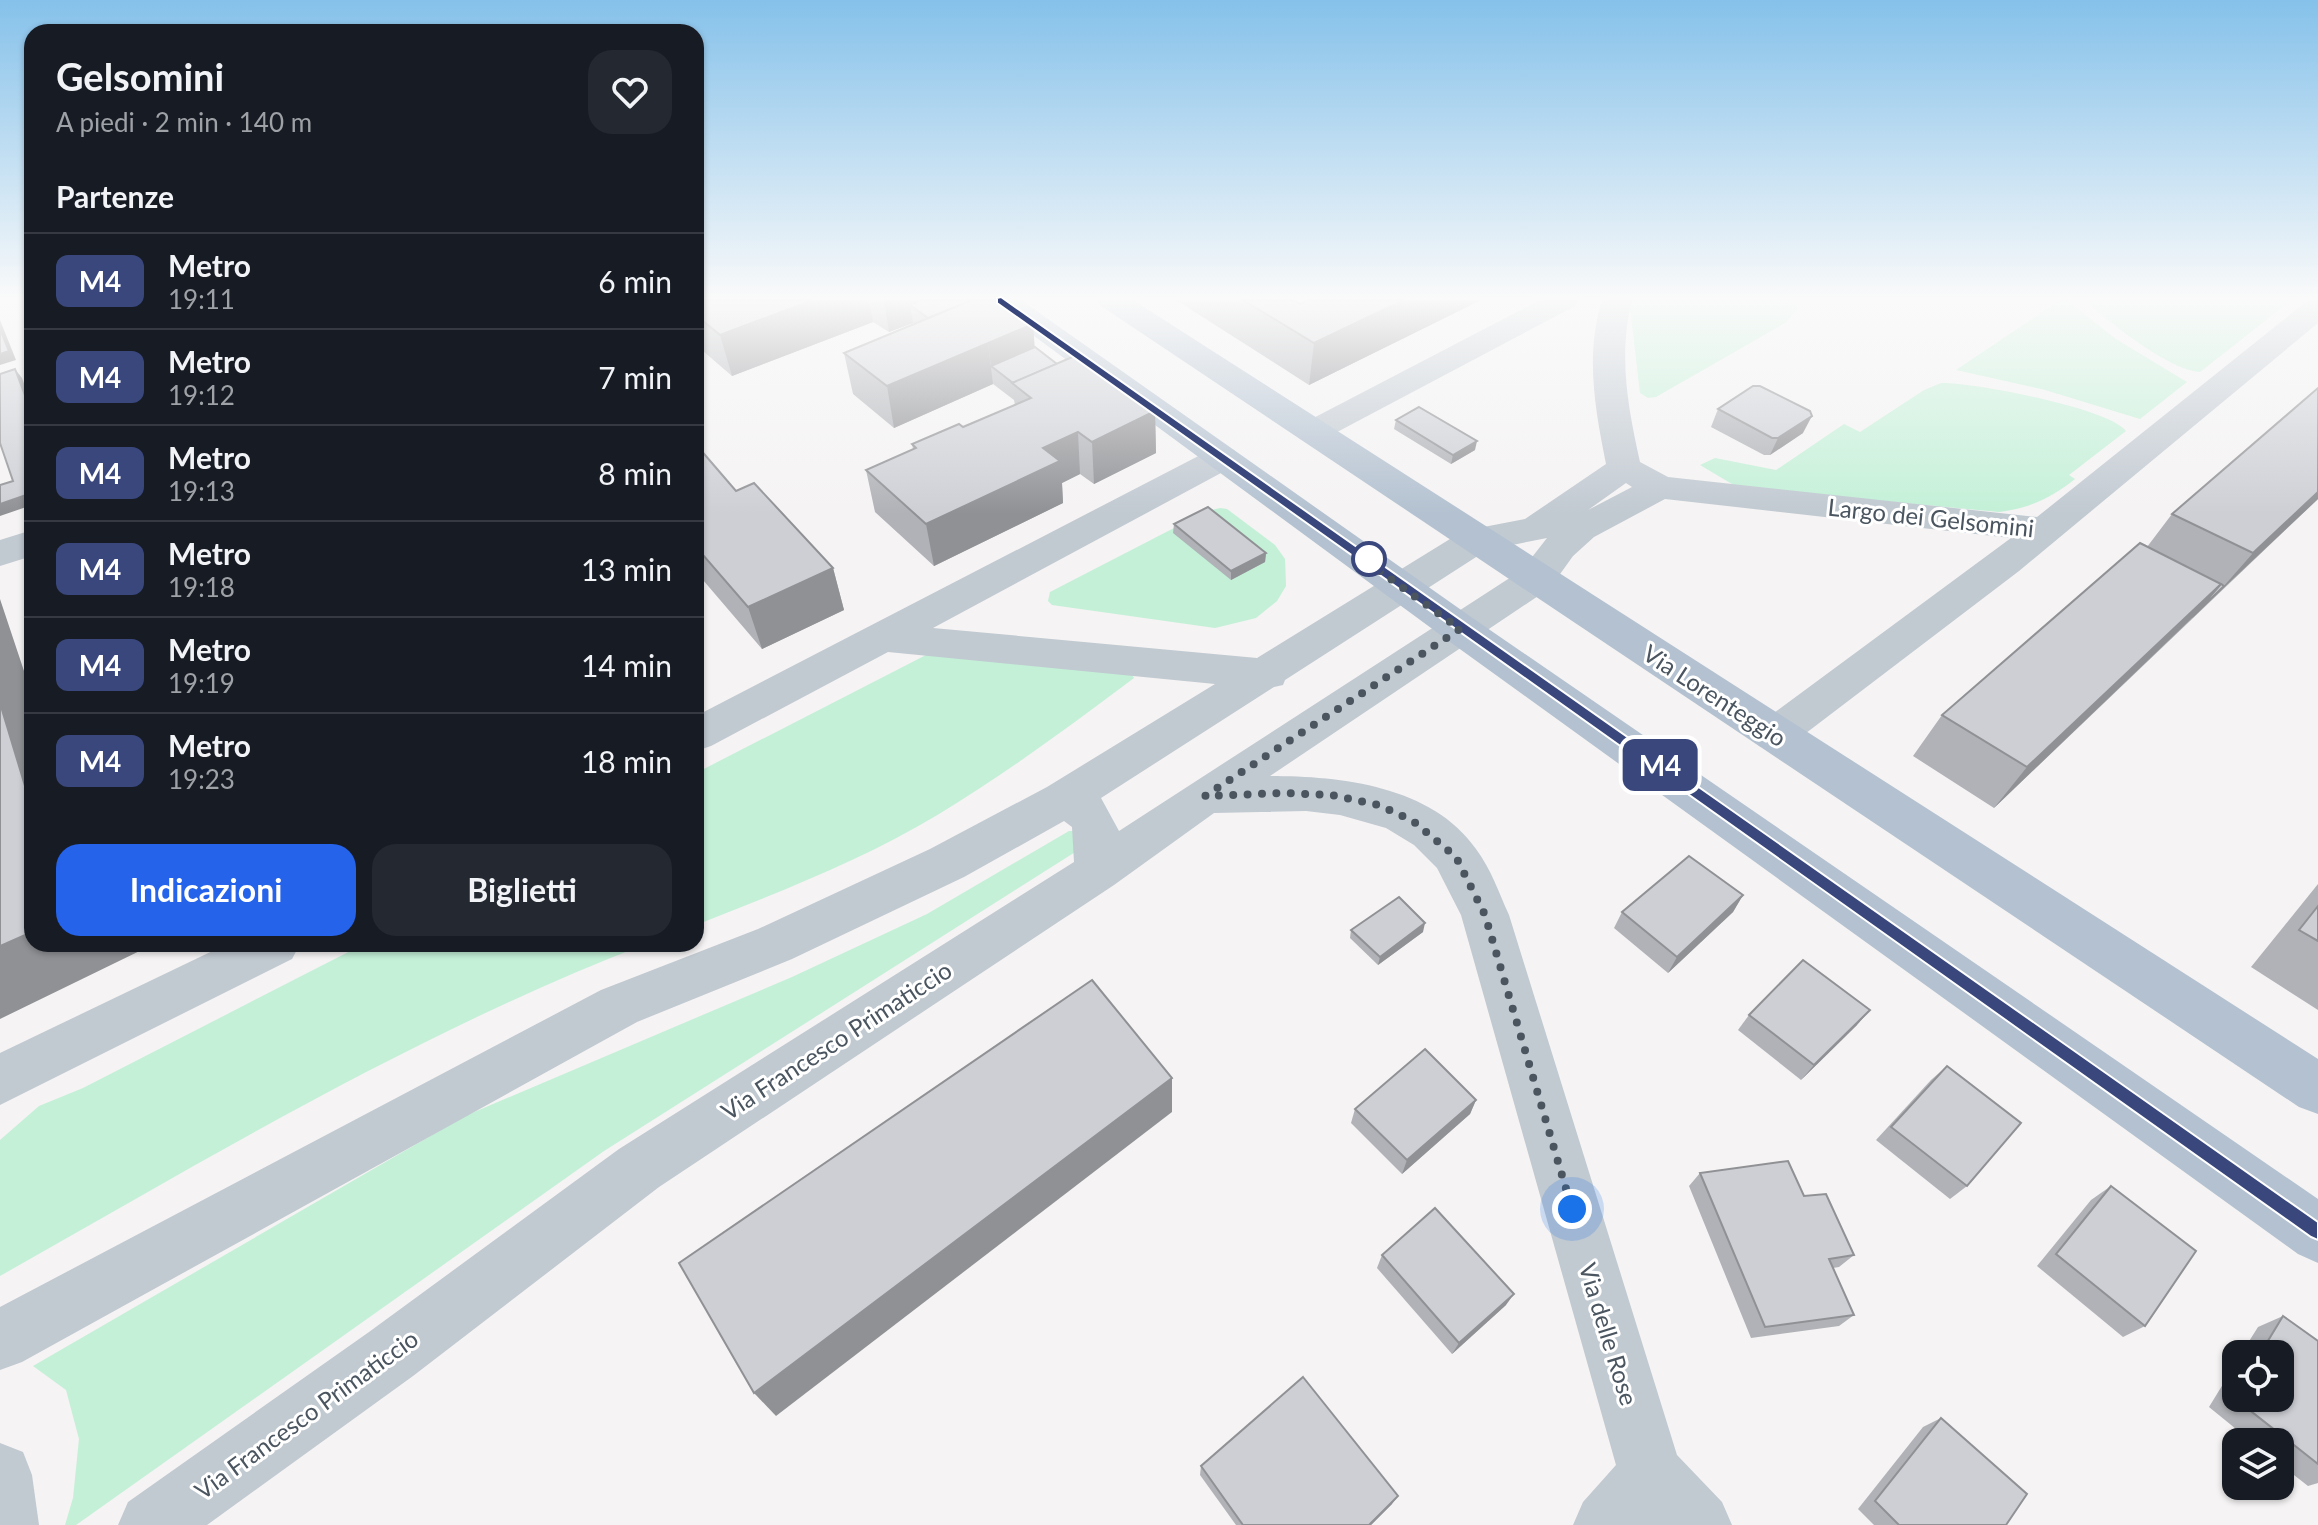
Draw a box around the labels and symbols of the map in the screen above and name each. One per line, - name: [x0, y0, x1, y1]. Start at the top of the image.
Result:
- street label: Largo dei Gelsomini: [1826, 492, 2036, 542]
- unlabelled marker: [1352, 542, 1386, 576]
- street label: Via Lorenteggio: [1638, 638, 1792, 752]
- line badge: M4: [1624, 739, 1696, 791]
- street label: Via Francesco Primaticcio: [715, 955, 957, 1125]
- your location: [1552, 1189, 1592, 1229]
- street label: Via delle Rose: [1574, 1259, 1644, 1409]
- street label: Via Francesco Primaticcio: [189, 1323, 423, 1505]

